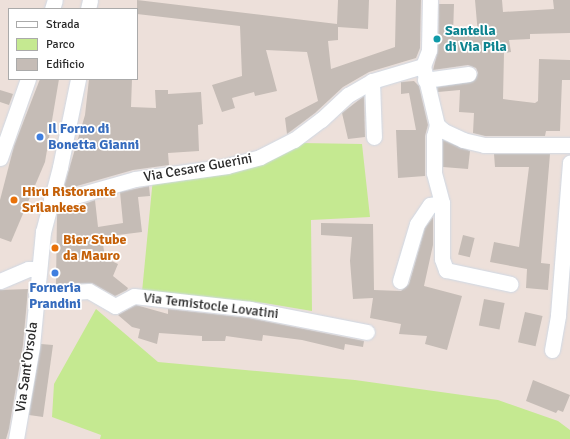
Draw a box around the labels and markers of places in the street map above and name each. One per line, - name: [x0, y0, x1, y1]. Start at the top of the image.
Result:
- place label: Santella di Via Pila: [445, 23, 507, 56]
- marker: Santella di Via Pila: [432, 34, 442, 44]
- place label: Il Forno di Bonetta Gianni: [48, 121, 139, 154]
- marker: Il Forno di Bonetta Gianni: [35, 132, 45, 142]
- place label: Hiru Ristorante Srilankese: [22, 184, 116, 216]
- marker: Hiru Ristorante Srilankese: [9, 195, 19, 205]
- place label: Bier Stube da Mauro: [63, 232, 127, 264]
- marker: Bier Stube da Mauro: [50, 243, 60, 253]
- marker: Forneria Prandini: [50, 268, 60, 278]
- place label: Forneria Prandini: [29, 280, 81, 312]

